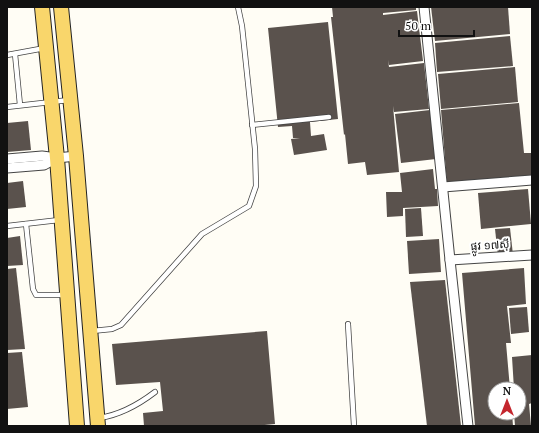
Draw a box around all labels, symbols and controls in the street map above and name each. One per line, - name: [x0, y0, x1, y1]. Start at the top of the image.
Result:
- scale bar: [399, 12, 474, 38]
- text: 50 m: [405, 18, 432, 33]
- street label: ផ្លូវ ១៧ស៊ី: [470, 237, 510, 257]
- north arrow: [487, 381, 527, 421]
- text: N: [503, 384, 512, 398]

